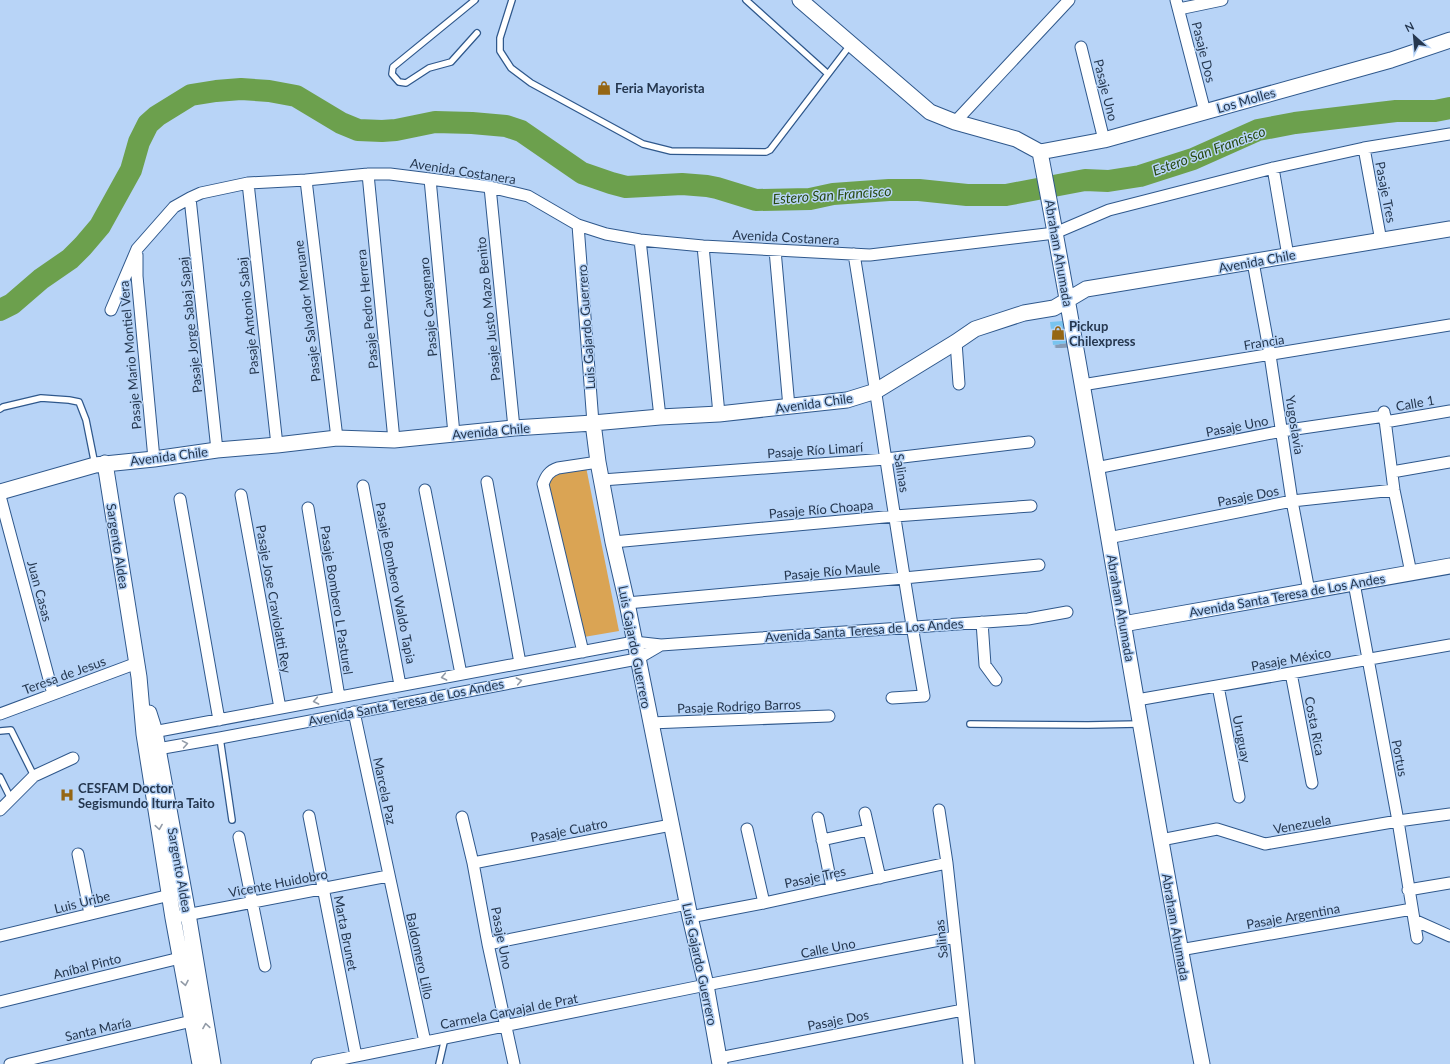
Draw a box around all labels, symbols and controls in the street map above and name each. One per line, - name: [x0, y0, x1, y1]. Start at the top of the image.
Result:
- north arrow: [1394, 16, 1434, 56]
- text: N: [1403, 19, 1416, 34]
- street label: Pasaje Dos: [1189, 20, 1219, 84]
- street label: Pasaje Uno: [1091, 57, 1121, 123]
- shop icon: Feria Mayorista: [596, 80, 612, 96]
- place label: Feria Mayorista: [615, 80, 705, 96]
- street label: Los Molles: [1215, 84, 1278, 116]
- water label: Estero San Francisco: [1150, 122, 1268, 179]
- street label: Avenida Costanera: [409, 155, 517, 187]
- street label: Pasaje Tres: [1372, 160, 1400, 224]
- water label: Estero San Francisco: [772, 182, 892, 207]
- street label: Abraham Ahumada: [1042, 198, 1076, 308]
- street label: Avenida Costanera: [732, 226, 840, 248]
- street label: Pasaje Justo Mazo Benito: [472, 236, 504, 382]
- street label: Pasaje Salvador Meruane: [290, 239, 324, 383]
- street label: Avenida Chile: [1217, 246, 1297, 276]
- street label: Pasaje Pedro Herrera: [353, 249, 381, 369]
- street label: Pasaje Jorge Sabaj Sapaj: [175, 256, 205, 394]
- street label: Pasaje Antonio Sabaj: [234, 256, 262, 376]
- street label: Pasaje Cavagnaro: [416, 257, 440, 357]
- street label: Luis Gajardo Guerrero: [574, 264, 598, 390]
- street label: Pasaje Mario Montiel Vera: [116, 280, 144, 430]
- place label: Pickup Chilexpress: [1069, 318, 1136, 349]
- shop icon: Pickup Chilexpress: [1050, 325, 1066, 341]
- street label: Francia: [1243, 331, 1285, 353]
- street label: Avenida Chile: [774, 390, 854, 416]
- street label: Calle 1: [1394, 392, 1436, 414]
- street label: Yugoslavia: [1282, 394, 1308, 456]
- street label: Pasaje Uno: [1204, 412, 1270, 440]
- street label: Avenida Chile: [451, 420, 531, 442]
- street label: Pasaje Río Limarí: [766, 439, 864, 461]
- street label: Avenida Chile: [129, 443, 209, 469]
- street label: Salinas: [891, 453, 913, 494]
- street label: Pasaje Dos: [1216, 482, 1280, 510]
- street label: Pasaje Río Choapa: [768, 496, 874, 522]
- street label: Pasaje Bombero Waldo Tapia: [372, 501, 420, 665]
- street label: Sargento Aldea: [103, 502, 133, 590]
- street label: Pasaje Jose Craviolatti Rey: [253, 524, 295, 675]
- street label: Pasaje Bombero L Pasturel: [317, 524, 357, 676]
- street label: Abraham Ahumada: [1104, 553, 1138, 663]
- street label: Juan Casas: [24, 559, 56, 624]
- street label: Pasaje Río Maule: [783, 559, 881, 583]
- street label: Avenida Santa Teresa de Los Andes: [1188, 570, 1387, 620]
- street label: Luis Gajardo Guerrero: [615, 584, 655, 710]
- street label: Avenida Santa Teresa de Los Andes: [764, 615, 964, 645]
- street label: Pasaje México: [1250, 644, 1332, 674]
- street label: Teresa de Jesus: [20, 652, 108, 697]
- one-way arrow: [441, 672, 447, 681]
- street label: Avenida Santa Teresa de Los Andes: [307, 675, 505, 729]
- one-way arrow: [516, 677, 522, 685]
- street label: Costa Rica: [1301, 695, 1329, 757]
- street label: Pasaje Rodrigo Barros: [677, 696, 802, 716]
- one-way arrow: [313, 697, 319, 705]
- street label: Uruguay: [1230, 714, 1255, 765]
- street label: Portus: [1389, 738, 1411, 778]
- one-way arrow: [182, 740, 188, 749]
- street label: Marcela Paz: [370, 756, 400, 826]
- place label: CESFAM Doctor Segismundo Iturra Taito: [78, 780, 215, 811]
- hospital icon: CESFAM Doctor Segismundo Iturra Taito: [59, 787, 75, 803]
- street label: Venezuela: [1272, 811, 1332, 837]
- street label: Pasaje Cuatro: [529, 815, 609, 845]
- one-way arrow: [154, 824, 163, 830]
- street label: Sargento Aldea: [165, 826, 195, 914]
- street label: Pasaje Tres: [783, 863, 847, 891]
- street label: Vicente Huidobro: [227, 866, 329, 900]
- street label: Abraham Ahumada: [1159, 872, 1193, 982]
- street label: Luis Uribe: [52, 887, 112, 917]
- street label: Marta Brunet: [331, 894, 361, 972]
- street label: Pasaje Argentina: [1245, 900, 1341, 932]
- street label: Luis Gajardo Guerrero: [679, 901, 721, 1027]
- street label: Pasaje Uno: [488, 905, 516, 971]
- street label: Baldomero Lillo: [403, 911, 437, 1001]
- street label: Salinas: [931, 918, 951, 959]
- street label: Calle Uno: [799, 935, 857, 961]
- street label: Aníbal Pinto: [51, 950, 123, 982]
- one-way arrow: [180, 980, 188, 986]
- street label: Carmela Carvajal de Prat: [439, 990, 580, 1032]
- street label: Pasaje Dos: [806, 1006, 870, 1034]
- street label: Santa María: [63, 1014, 133, 1044]
- one-way arrow: [202, 1022, 211, 1029]

